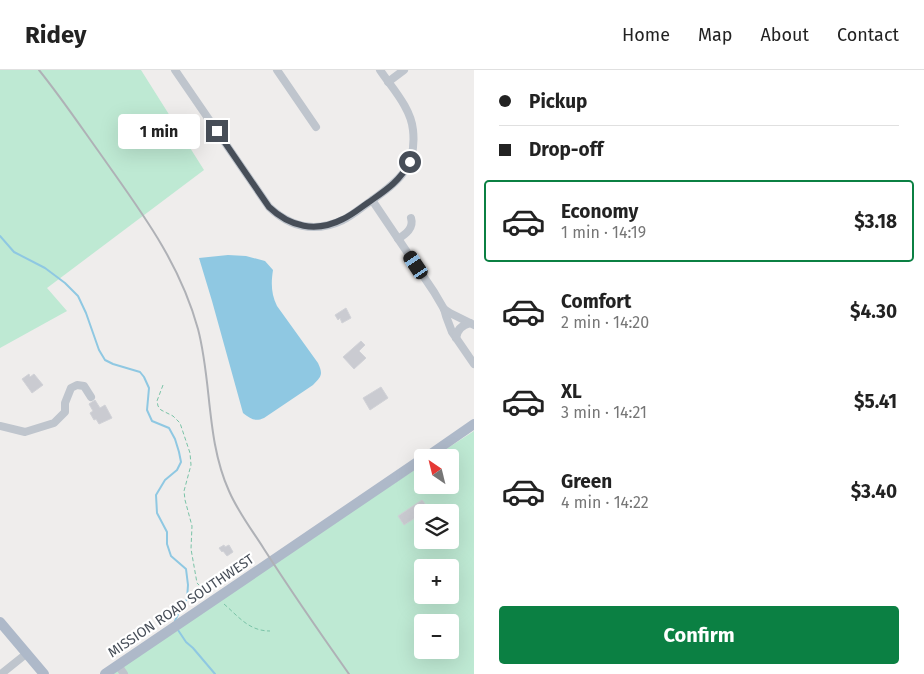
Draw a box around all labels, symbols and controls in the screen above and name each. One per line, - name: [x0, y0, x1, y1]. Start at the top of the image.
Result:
- text: Ridey: [25, 21, 86, 49]
- text: Home: [622, 24, 670, 46]
- text: Map: [698, 24, 732, 46]
- text: About: [760, 24, 809, 46]
- text: Contact: [837, 24, 899, 46]
- text: Pickup: [529, 90, 587, 113]
- callout: 1 min: [117, 114, 200, 148]
- route end: [206, 120, 228, 142]
- text: 1 min: [140, 122, 178, 141]
- text: Drop-off: [529, 138, 603, 161]
- route start: [399, 151, 421, 173]
- icon: car: [501, 199, 546, 244]
- text: Economy: [561, 200, 638, 223]
- text: $3.18: [854, 210, 897, 233]
- text: 1 min · 14:19: [561, 223, 646, 242]
- car: [401, 248, 430, 282]
- icon: car: [501, 289, 546, 334]
- text: Comfort: [561, 290, 631, 313]
- text: $4.30: [850, 300, 897, 323]
- text: 2 min · 14:20: [561, 313, 649, 332]
- icon: car: [501, 379, 546, 424]
- text: XL: [561, 380, 582, 403]
- text: $5.41: [854, 390, 897, 413]
- text: 3 min · 14:21: [561, 403, 647, 422]
- north arrow: [414, 449, 459, 494]
- map controls: [414, 449, 459, 659]
- icon: car: [501, 469, 546, 514]
- text: Green: [561, 470, 612, 493]
- text: $3.40: [851, 480, 897, 503]
- text: 4 min · 14:22: [561, 493, 649, 512]
- button: layers: [414, 504, 459, 549]
- street label: MISSION ROAD SOUTHWEST: [105, 550, 258, 661]
- button: +: [414, 559, 459, 604]
- button: Confirm: [499, 606, 899, 664]
- button: −: [414, 614, 459, 659]

